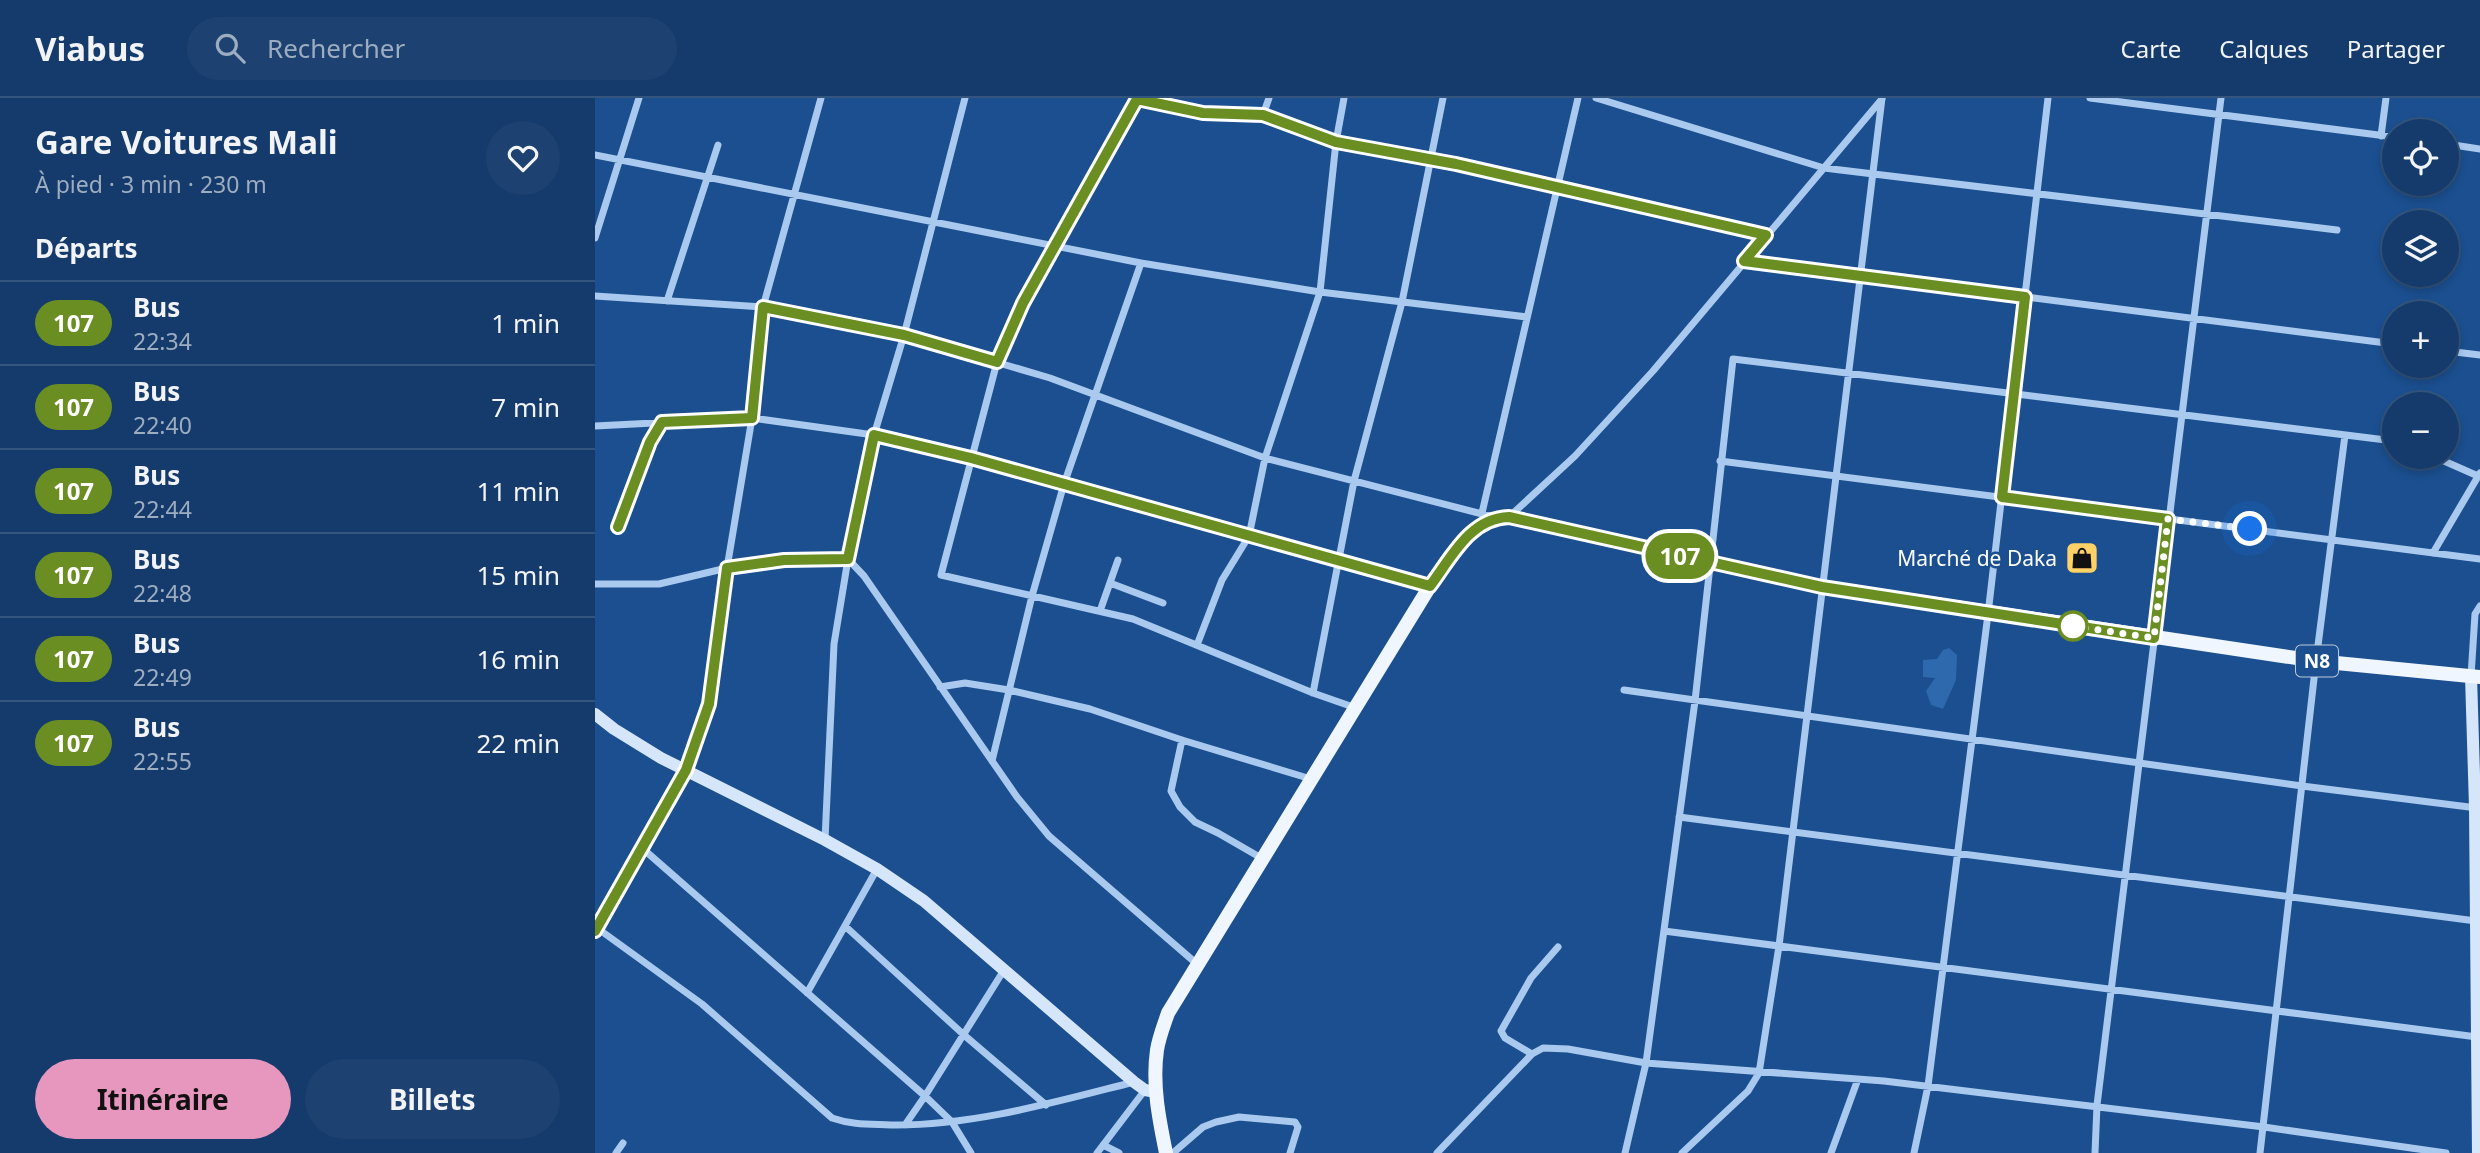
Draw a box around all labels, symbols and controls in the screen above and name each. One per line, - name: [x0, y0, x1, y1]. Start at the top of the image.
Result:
- search box: [187, 17, 677, 80]
- text: Viabus: [35, 26, 145, 71]
- icon: search: [211, 29, 249, 67]
- text: Rechercher: [267, 30, 405, 66]
- text: Carte: [2121, 32, 2181, 65]
- text: Calques: [2219, 32, 2309, 65]
- text: Partager: [2347, 32, 2445, 65]
- text: Gare Voitures Mali: [35, 119, 338, 164]
- map controls: [2382, 119, 2459, 469]
- button: locate: [2382, 119, 2459, 196]
- button: heart: [486, 121, 560, 195]
- text: À pied · 3 min · 230 m: [35, 168, 267, 200]
- button: layers: [2382, 210, 2459, 287]
- text: Départs: [35, 230, 138, 266]
- text: Bus: [133, 289, 180, 325]
- button: +: [2382, 301, 2459, 378]
- text: 1 min: [491, 305, 560, 341]
- text: 107: [53, 306, 94, 339]
- text: 22:34: [133, 325, 192, 357]
- text: Bus: [133, 373, 180, 409]
- text: 7 min: [491, 389, 560, 425]
- text: 107: [53, 390, 94, 423]
- button: −: [2382, 392, 2459, 469]
- text: 22:40: [133, 409, 192, 441]
- text: Bus: [133, 457, 180, 493]
- text: 11 min: [476, 473, 560, 509]
- text: 107: [53, 474, 94, 507]
- text: 22:44: [133, 493, 192, 525]
- your location: [2232, 511, 2267, 546]
- line badge: 107: [1640, 533, 1720, 579]
- text: 107: [1659, 539, 1701, 572]
- shop icon: Marché de Daka: [2063, 539, 2101, 577]
- text: Bus: [133, 541, 180, 577]
- place label: Marché de Daka: [1897, 544, 2057, 572]
- text: 15 min: [476, 557, 560, 593]
- text: 107: [53, 558, 94, 591]
- text: 22:48: [133, 577, 192, 609]
- unlabelled marker: [2058, 611, 2088, 641]
- text: Bus: [133, 625, 180, 661]
- text: 16 min: [476, 641, 560, 677]
- text: 107: [53, 642, 94, 675]
- road number: N8: [2296, 646, 2338, 676]
- text: 22:49: [133, 661, 192, 693]
- text: Bus: [133, 709, 180, 745]
- text: 22 min: [476, 725, 560, 761]
- text: 107: [53, 726, 94, 759]
- text: 22:55: [133, 745, 192, 777]
- button: Itinéraire: [35, 1059, 291, 1139]
- button: Billets: [305, 1059, 560, 1139]

